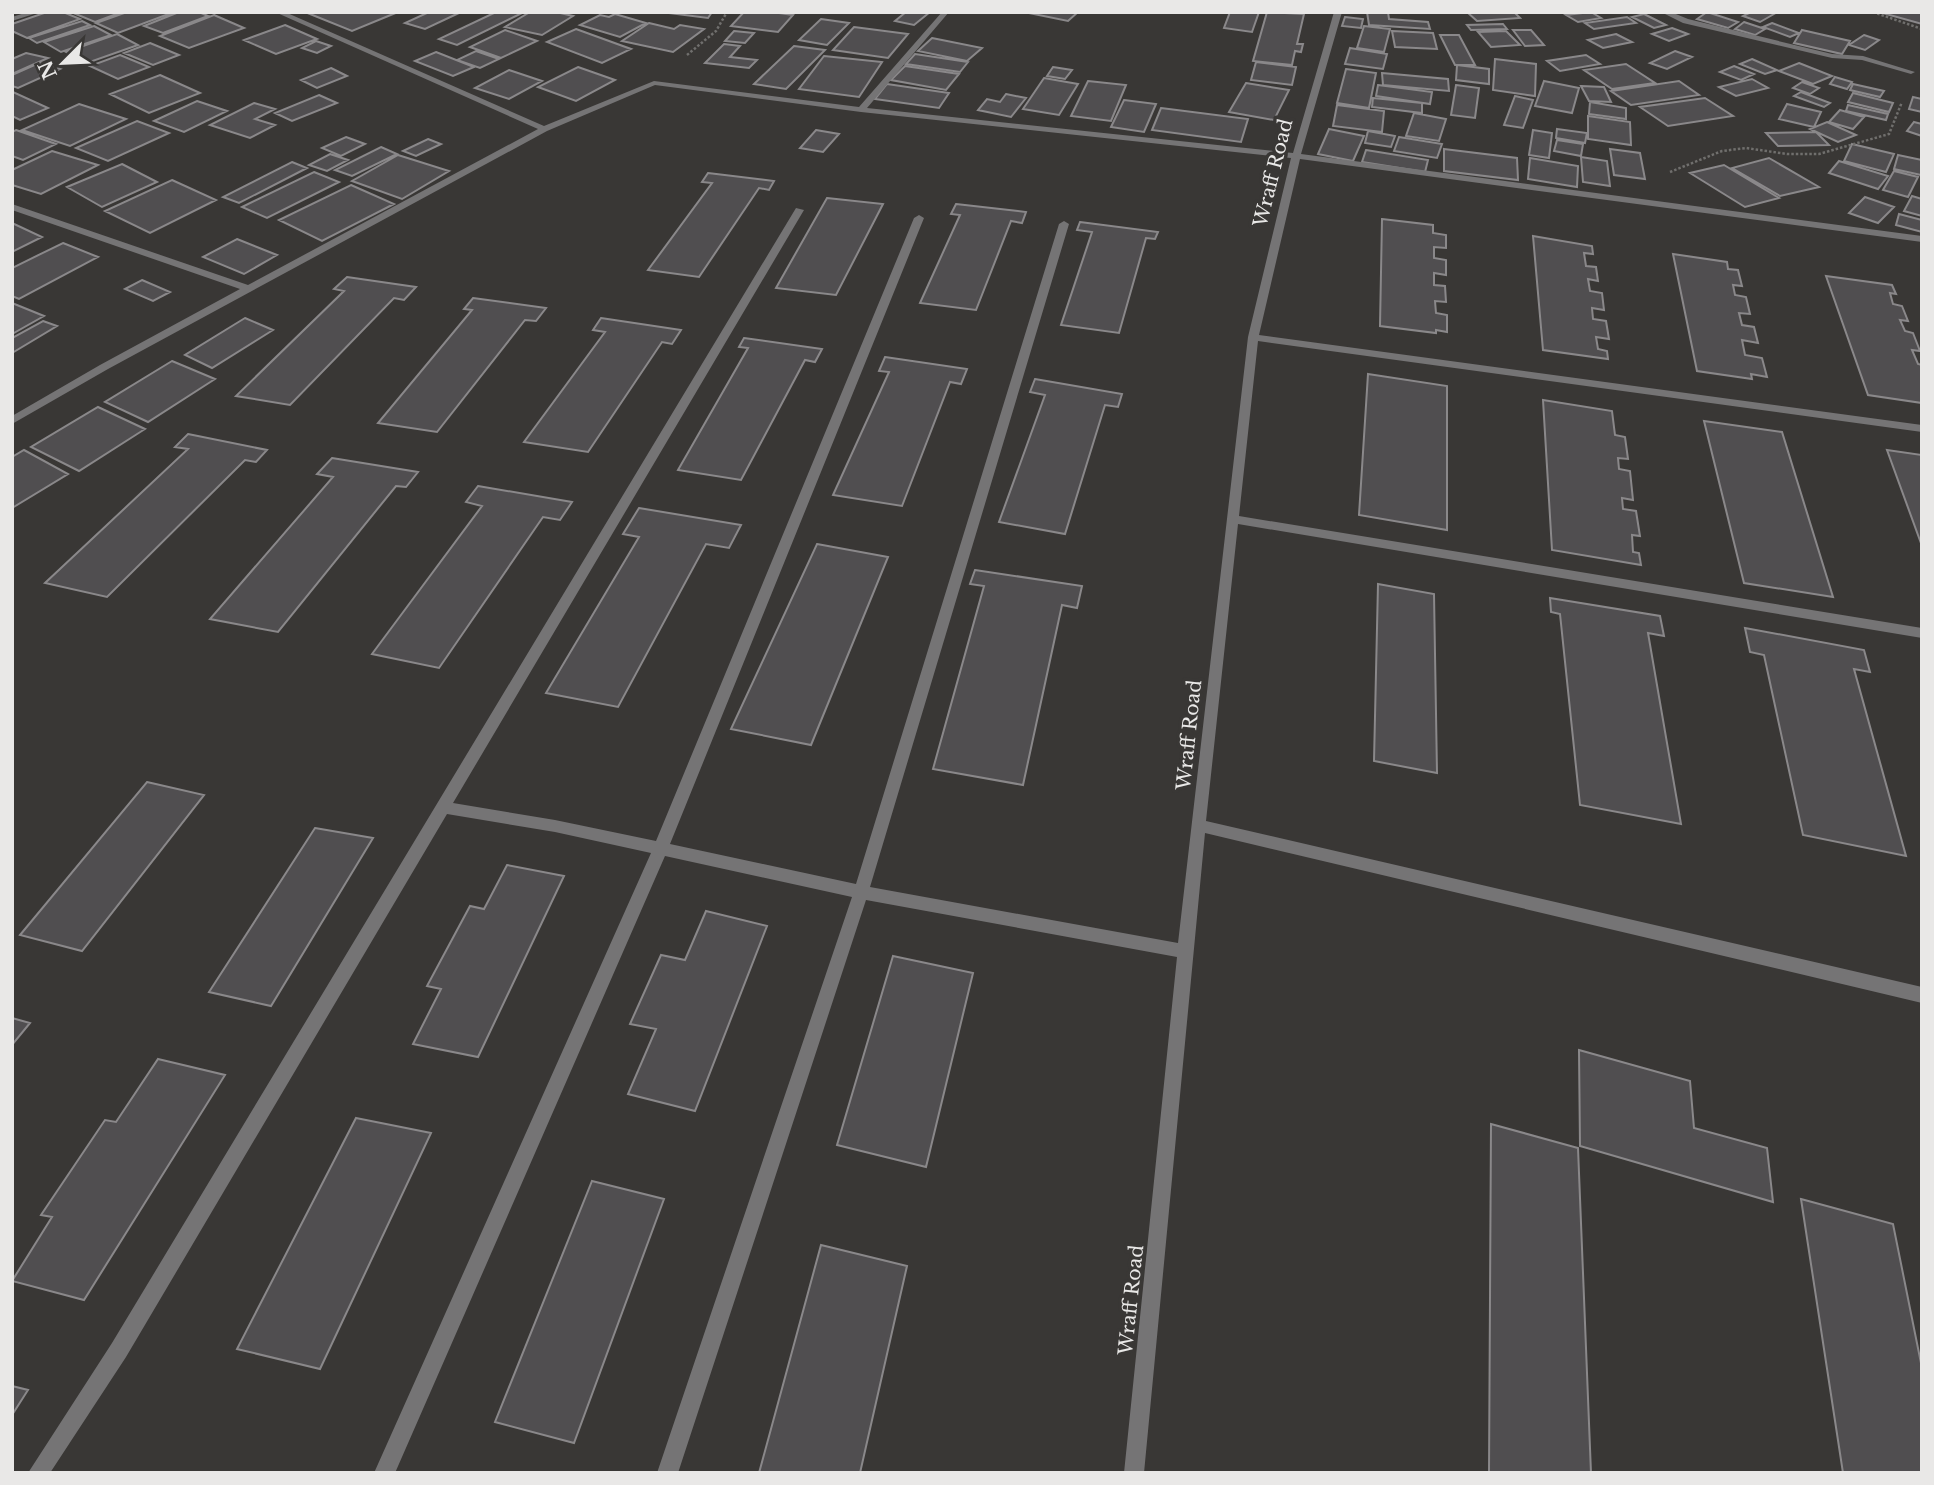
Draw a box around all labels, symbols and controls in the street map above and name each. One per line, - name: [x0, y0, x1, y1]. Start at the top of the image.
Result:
- north arrow: [28, 28, 98, 98]
- text: N: [34, 57, 62, 83]
- street label: Wraff Road: [1248, 116, 1298, 230]
- street label: Wraff Road: [1172, 679, 1206, 792]
- street label: Wraff Road: [1114, 1244, 1148, 1357]

